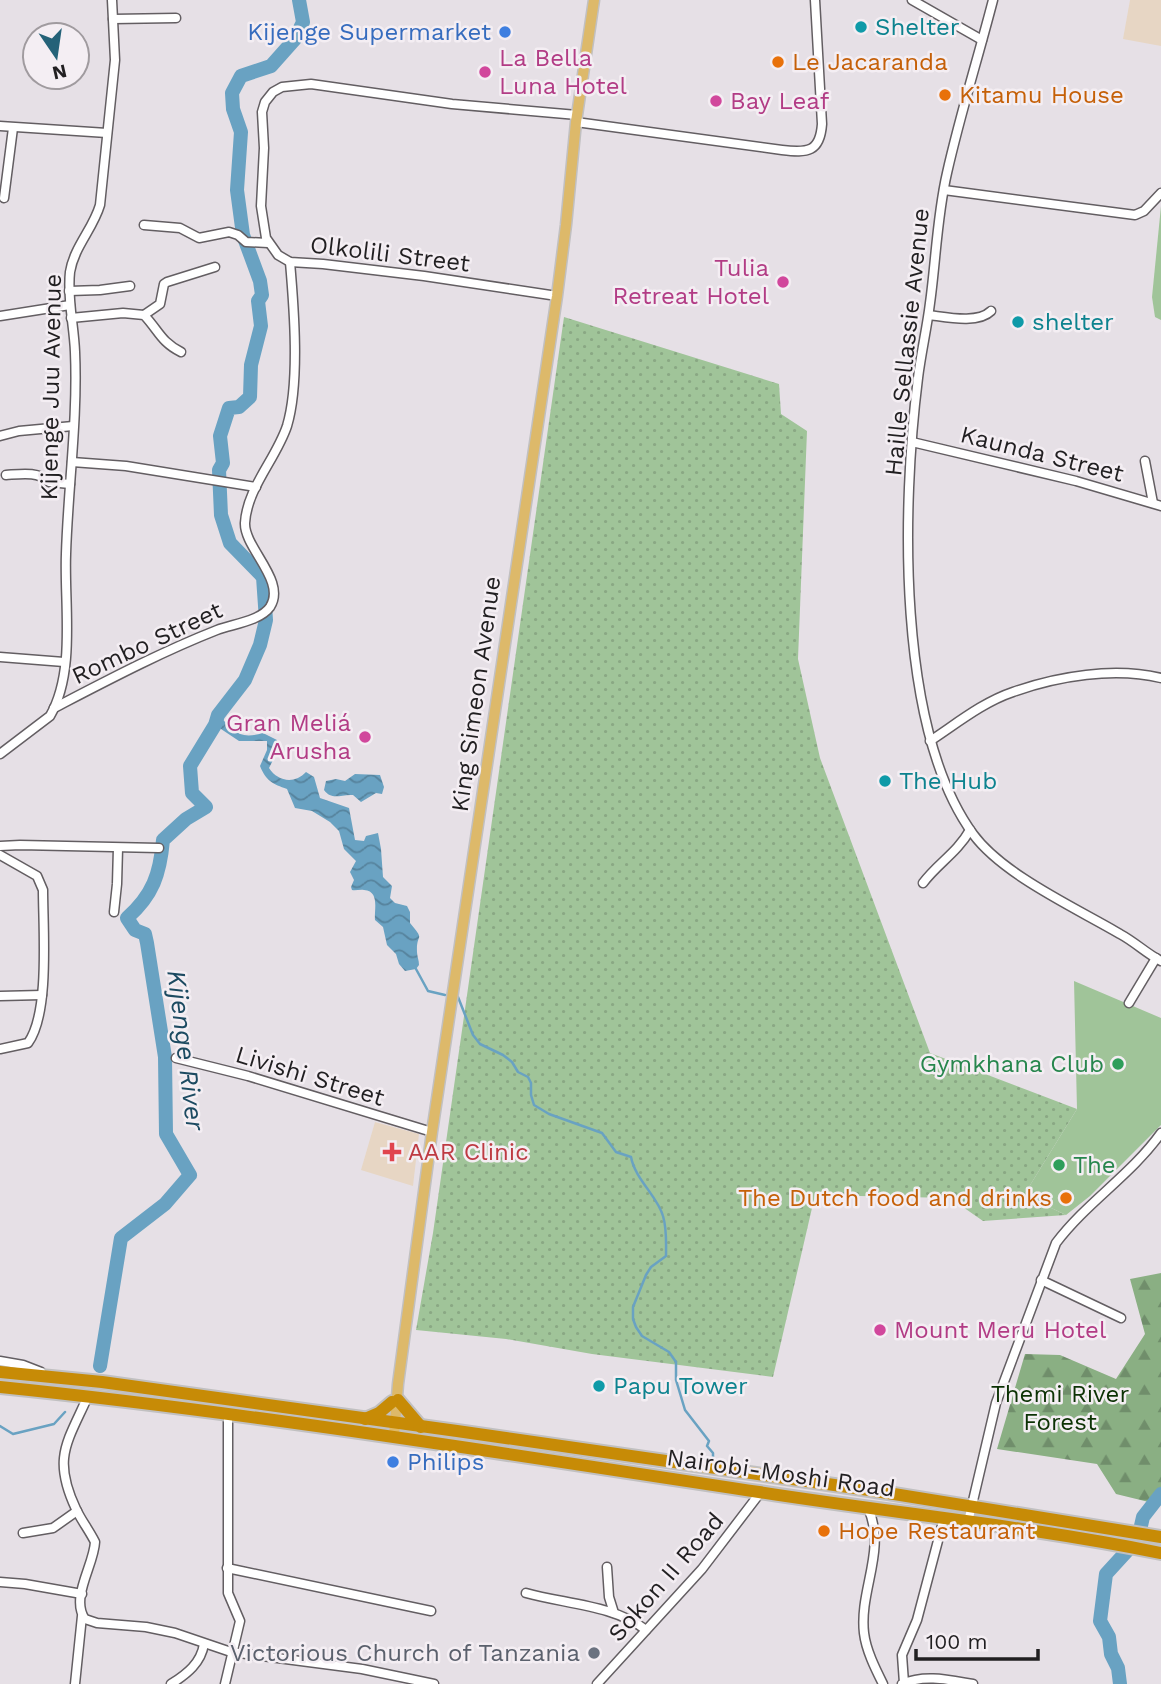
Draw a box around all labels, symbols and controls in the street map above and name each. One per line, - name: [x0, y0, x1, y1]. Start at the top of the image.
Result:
- place label: Shelter: [875, 13, 960, 41]
- place label: Kijenge Supermarket: [247, 18, 491, 46]
- marker: Shelter: [853, 19, 869, 35]
- north arrow: [21, 21, 91, 91]
- marker: Kijenge Supermarket: [497, 24, 513, 40]
- place label: La Bella Luna Hotel: [499, 44, 627, 100]
- place label: Le Jacaranda: [792, 48, 948, 76]
- marker: Le Jacaranda: [770, 54, 786, 70]
- text: N: [50, 59, 69, 85]
- marker: La Bella Luna Hotel: [477, 64, 493, 80]
- place label: Kitamu House: [959, 81, 1124, 109]
- place label: Bay Leaf: [730, 87, 830, 115]
- marker: Kitamu House: [937, 87, 953, 103]
- marker: Bay Leaf: [708, 93, 724, 109]
- street label: Haille Sellassie Avenue: [879, 207, 935, 477]
- street label: Olkolili Street: [309, 230, 471, 278]
- place label: Tulia Retreat Hotel: [612, 254, 770, 310]
- street label: Kijenge Juu Avenue: [35, 273, 67, 501]
- marker: Tulia Retreat Hotel: [775, 274, 791, 290]
- place label: shelter: [1032, 308, 1114, 336]
- marker: shelter: [1010, 314, 1026, 330]
- street label: Kaunda Street: [958, 420, 1126, 488]
- street label: King Simeon Avenue: [446, 574, 506, 814]
- street label: Rombo Street: [67, 596, 227, 690]
- place label: Gran Meliá Arusha: [226, 709, 351, 765]
- marker: Gran Meliá Arusha: [357, 729, 373, 745]
- place label: The Hub: [899, 767, 997, 795]
- marker: The Hub: [877, 773, 893, 789]
- water label: Kijenge River: [161, 968, 211, 1133]
- street label: Livishi Street: [232, 1040, 388, 1112]
- place label: Gymkhana Club: [920, 1050, 1104, 1078]
- marker: Gymkhana Club: [1110, 1056, 1126, 1072]
- place label: AAR Clinic: [408, 1138, 529, 1166]
- marker: AAR Clinic: [382, 1142, 402, 1162]
- place label: The: [1073, 1151, 1116, 1179]
- marker: The: [1051, 1157, 1067, 1173]
- place label: The Dutch food and drinks: [738, 1184, 1052, 1212]
- marker: The Dutch food and drinks: [1058, 1190, 1074, 1206]
- place label: Mount Meru Hotel: [894, 1316, 1107, 1344]
- marker: Mount Meru Hotel: [872, 1322, 888, 1338]
- place label: Papu Tower: [613, 1372, 748, 1400]
- marker: Papu Tower: [591, 1378, 607, 1394]
- park label: Themi River Forest: [991, 1380, 1129, 1436]
- street label: Nairobi-Moshi Road: [665, 1443, 897, 1503]
- place label: Philips: [407, 1448, 484, 1476]
- marker: Philips: [385, 1454, 401, 1470]
- street label: Sokon II Road: [602, 1507, 730, 1647]
- place label: Hope Restaurant: [838, 1517, 1035, 1545]
- marker: Hope Restaurant: [816, 1523, 832, 1539]
- scale bar: [916, 1618, 1038, 1662]
- text: 100 m: [926, 1629, 988, 1654]
- place label: Victorious Church of Tanzania: [230, 1639, 580, 1667]
- marker: Victorious Church of Tanzania: [586, 1645, 602, 1661]

